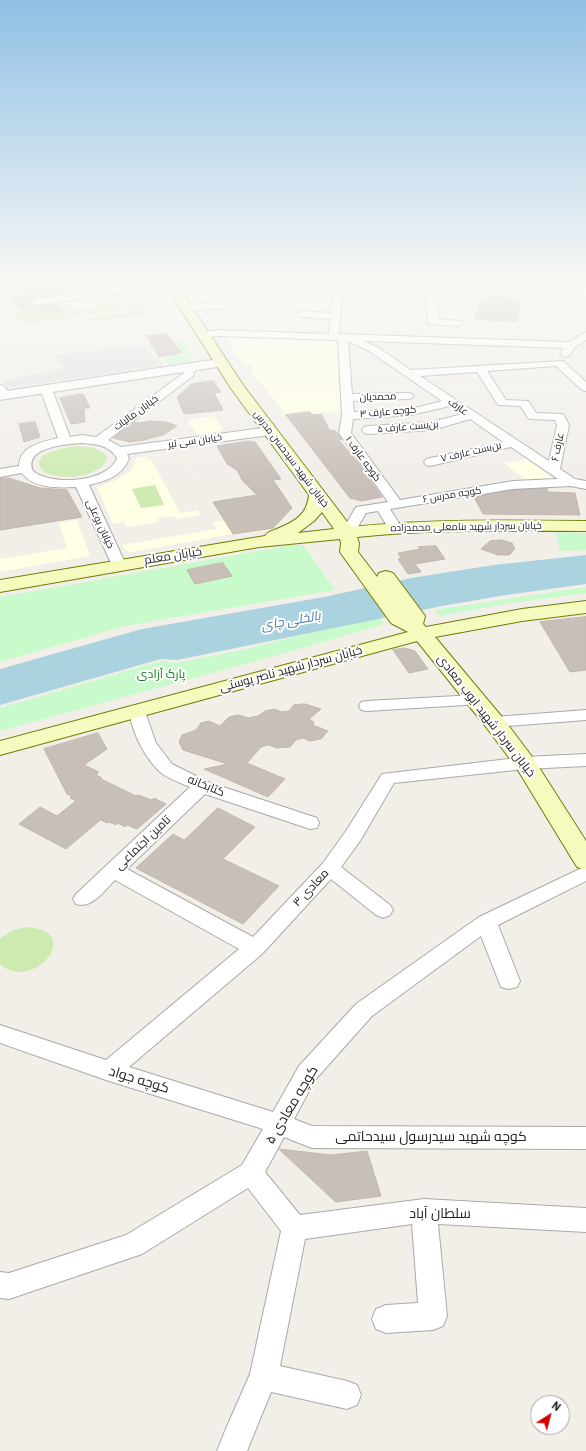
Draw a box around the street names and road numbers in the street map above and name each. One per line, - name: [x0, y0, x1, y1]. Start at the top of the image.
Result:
- street label: محمدیان: [359, 390, 397, 404]
- street label: خیابان مالیات: [111, 393, 161, 433]
- street label: عارف: [446, 396, 470, 418]
- street label: کوچه عارف ۳: [359, 404, 417, 420]
- street label: خیابان شهید سیدحسن مدرس: [251, 408, 331, 510]
- street label: بن‌بست عارف ۵: [377, 418, 439, 436]
- street label: خیابان سی تیر: [167, 431, 223, 451]
- street label: عارف ۶: [549, 432, 567, 462]
- street label: کوچه عارف ۱: [343, 434, 383, 484]
- street label: بن‌بست عارف ۷: [439, 439, 503, 465]
- street label: کوچه مدرس ۶: [422, 484, 482, 506]
- street label: خیابان بوعلی: [83, 498, 117, 550]
- street label: خیابان سردار شهید بنامعلی محمدزاده: [390, 520, 542, 534]
- street label: خیابان معلم: [143, 544, 203, 568]
- street label: خیابان سردار شهید ناصر پوستی: [218, 643, 364, 695]
- street label: خیابان سردار شهید ایوب معادی: [434, 652, 538, 780]
- street label: کتابخانه: [185, 772, 227, 800]
- street label: تامین اجتماعی: [112, 813, 174, 873]
- street label: معادی ۳: [290, 866, 332, 910]
- street label: کوچه جواد: [107, 1063, 171, 1097]
- street label: کوچه معادی ۵: [262, 1063, 322, 1147]
- street label: کوچه شهید سیدرسول سیدحاتمی: [335, 1129, 527, 1145]
- street label: سلطان آباد: [409, 1206, 471, 1222]

